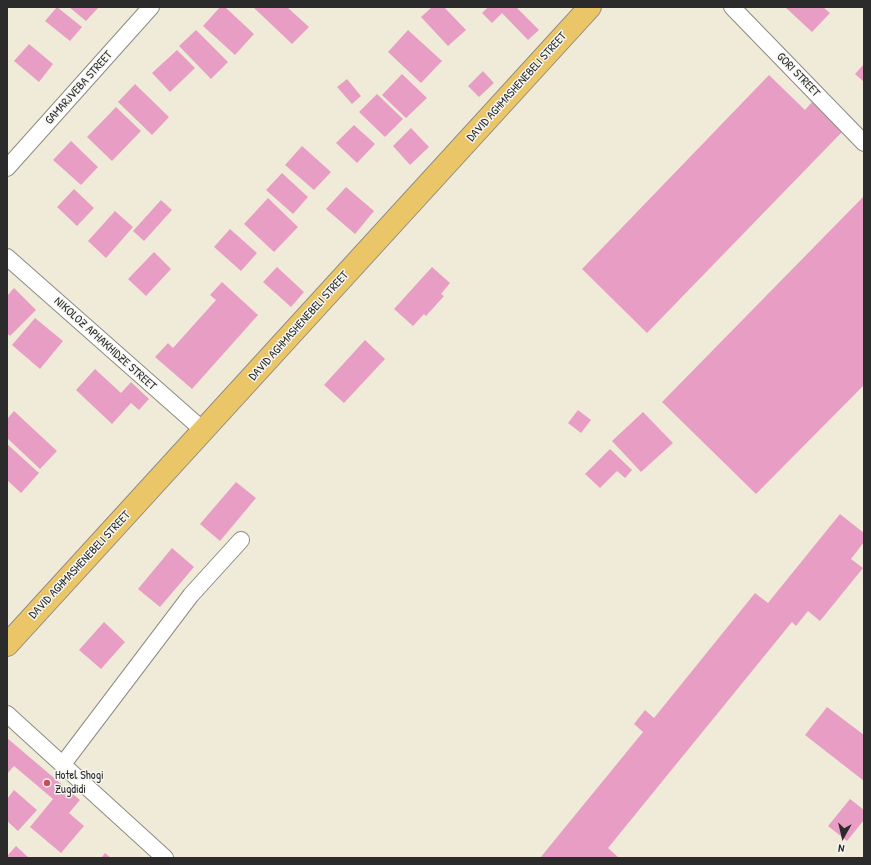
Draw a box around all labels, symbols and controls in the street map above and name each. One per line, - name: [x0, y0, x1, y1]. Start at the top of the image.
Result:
- street label: DAVID AGHMASHENEBELI STREET: [464, 29, 570, 145]
- street label: GAMARJVEBA STREET: [42, 48, 116, 128]
- street label: GORI STREET: [773, 50, 823, 100]
- street label: DAVID AGHMASHENEBELI STREET: [246, 268, 352, 384]
- street label: NIKOLOZ APHAKHIDZE STREET: [51, 294, 159, 394]
- street label: DAVID AGHMASHENEBELI STREET: [26, 508, 134, 622]
- place label: Hotel Shogi Zugdidi: [55, 769, 104, 797]
- marker: Hotel Shogi Zugdidi: [42, 778, 52, 788]
- north arrow: [823, 817, 863, 857]
- text: N: [837, 842, 845, 856]

